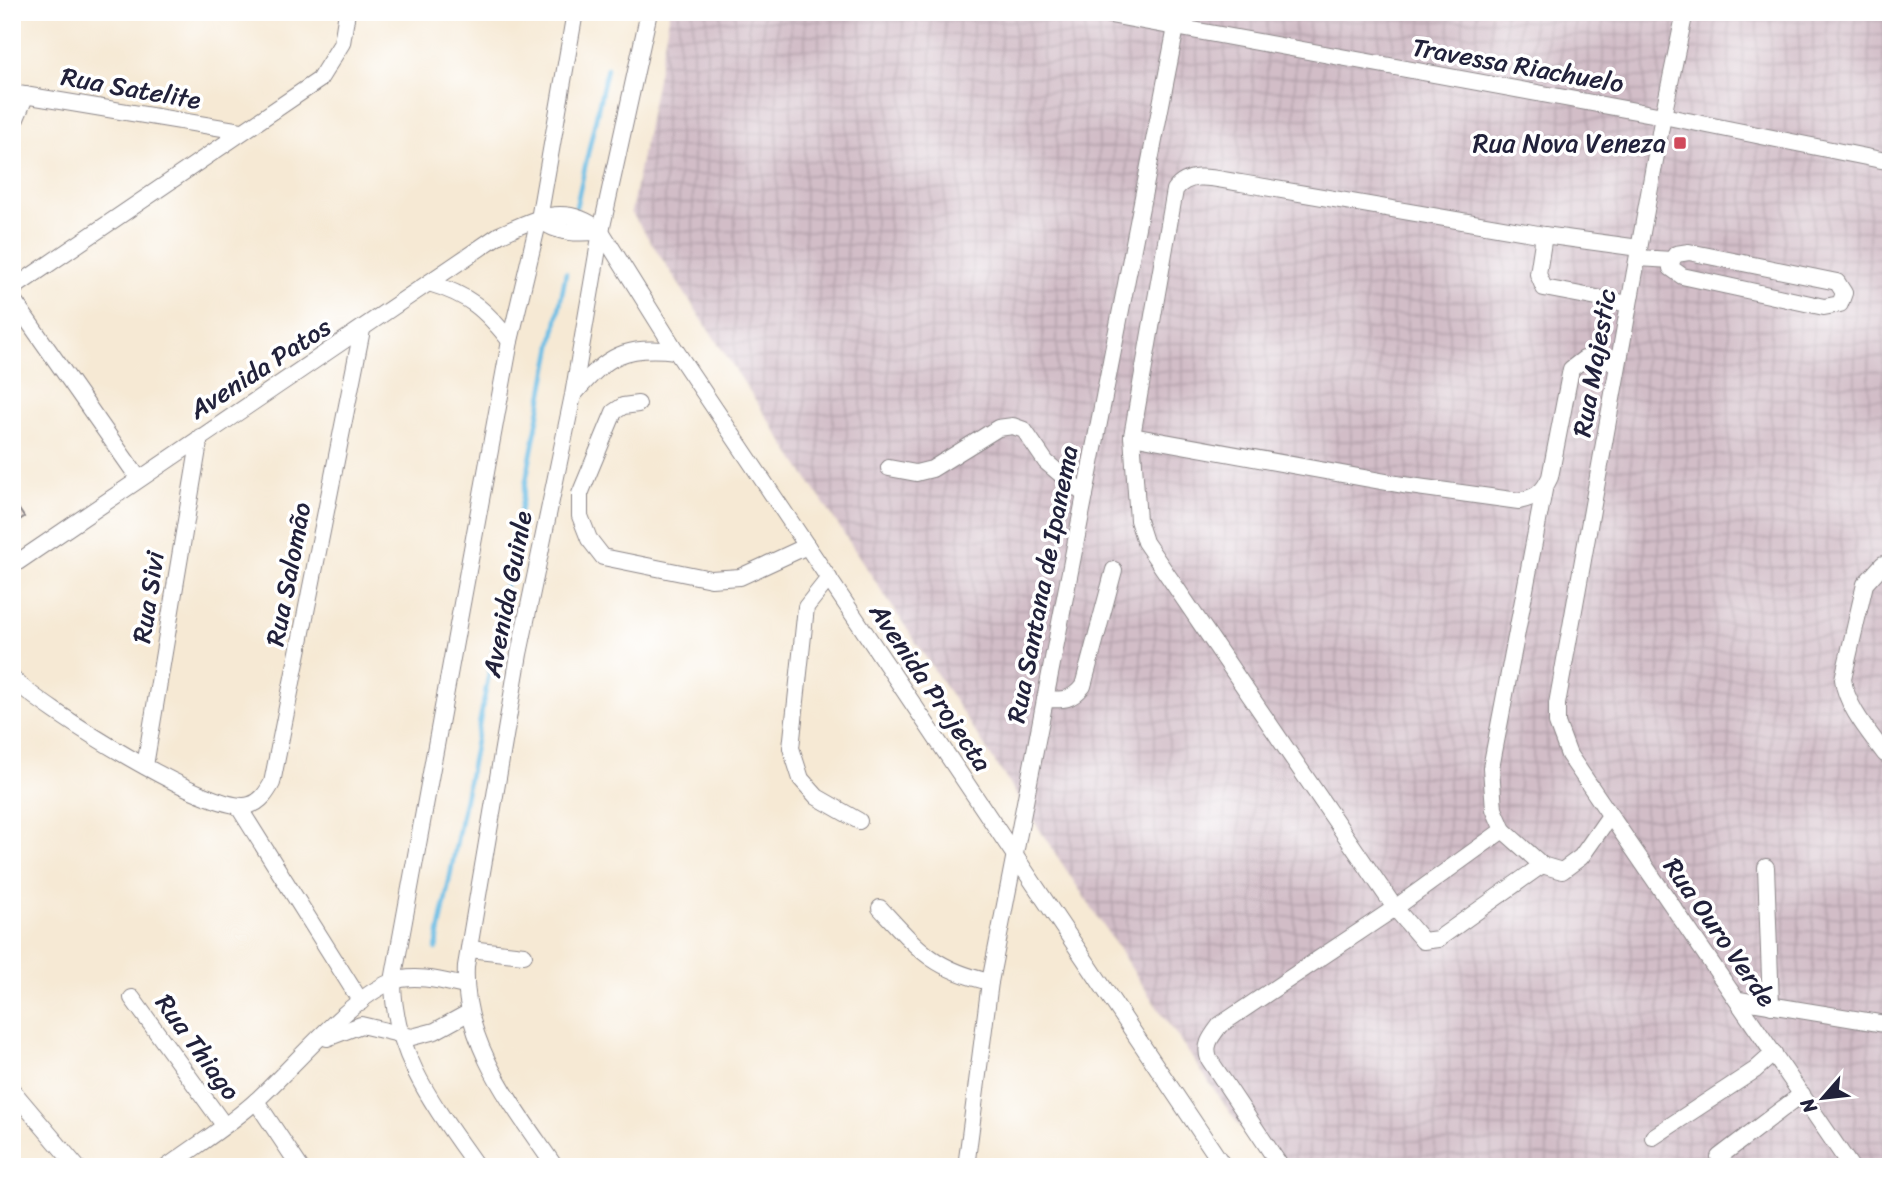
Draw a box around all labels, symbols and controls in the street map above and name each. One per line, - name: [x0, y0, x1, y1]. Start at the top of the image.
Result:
- street label: Travessa Riachuelo: [1409, 24, 1627, 106]
- street label: Rua Satelite: [57, 53, 205, 123]
- place label: Rua Nova Veneza: [1473, 120, 1666, 166]
- marker: Rua Nova Veneza: [1672, 135, 1688, 151]
- street label: Rua Majestic: [1558, 286, 1630, 440]
- street label: Avenida Patos: [178, 304, 341, 432]
- street label: Rua Santana de Ipanema: [993, 441, 1091, 727]
- street label: Rua Salomão: [252, 498, 324, 650]
- street label: Avenida Guinle: [468, 506, 546, 682]
- street label: Rua Sivi: [118, 547, 178, 646]
- street label: Avenida Projecta: [857, 592, 1005, 781]
- street label: Rua Ouro Verde: [1651, 847, 1789, 1017]
- street label: Rua Thiago: [143, 984, 253, 1110]
- north arrow: [1787, 1064, 1857, 1134]
- text: N: [1790, 1091, 1827, 1120]

